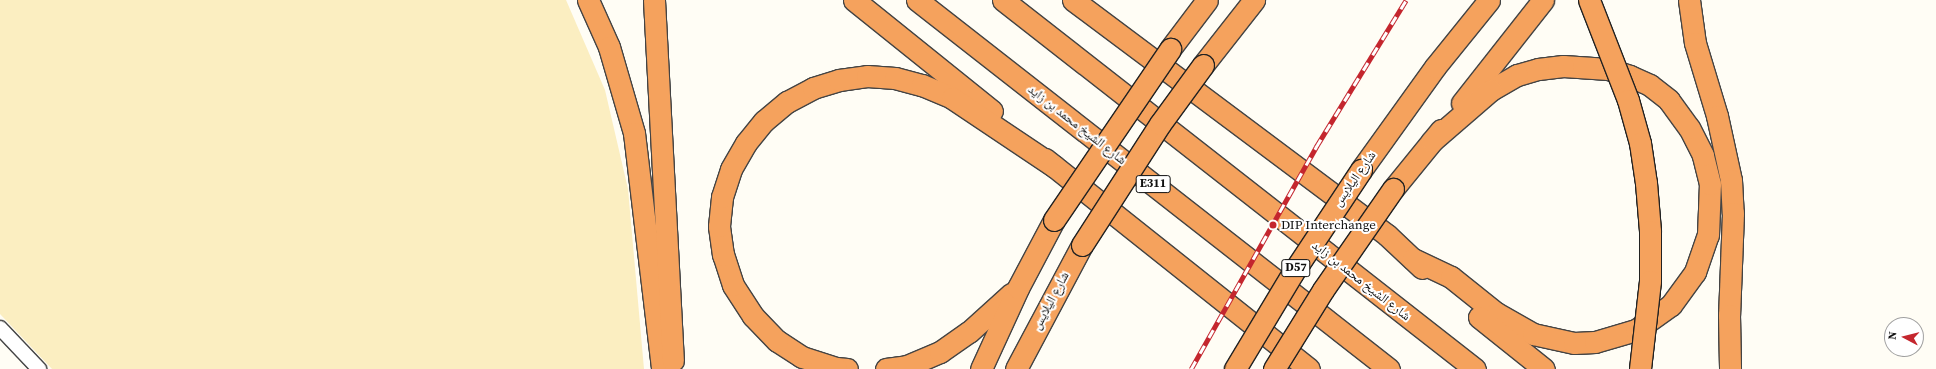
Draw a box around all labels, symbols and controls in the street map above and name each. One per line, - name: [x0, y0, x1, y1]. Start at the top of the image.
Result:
- street label: شارع الشيخ محمد بن زايد: [1025, 82, 1129, 168]
- street label: شارع اليلايس: [1330, 148, 1380, 210]
- road number: E311: [1135, 174, 1171, 194]
- place label: DIP Interchange: [1281, 217, 1376, 233]
- marker: DIP Interchange: [1268, 220, 1278, 230]
- street label: شارع الشيخ محمد بن زايد: [1309, 238, 1413, 324]
- road number: D57: [1281, 258, 1311, 278]
- street label: شارع اليلايس: [1029, 269, 1073, 333]
- north arrow: [1884, 317, 1924, 357]
- text: N: [1885, 331, 1901, 340]

